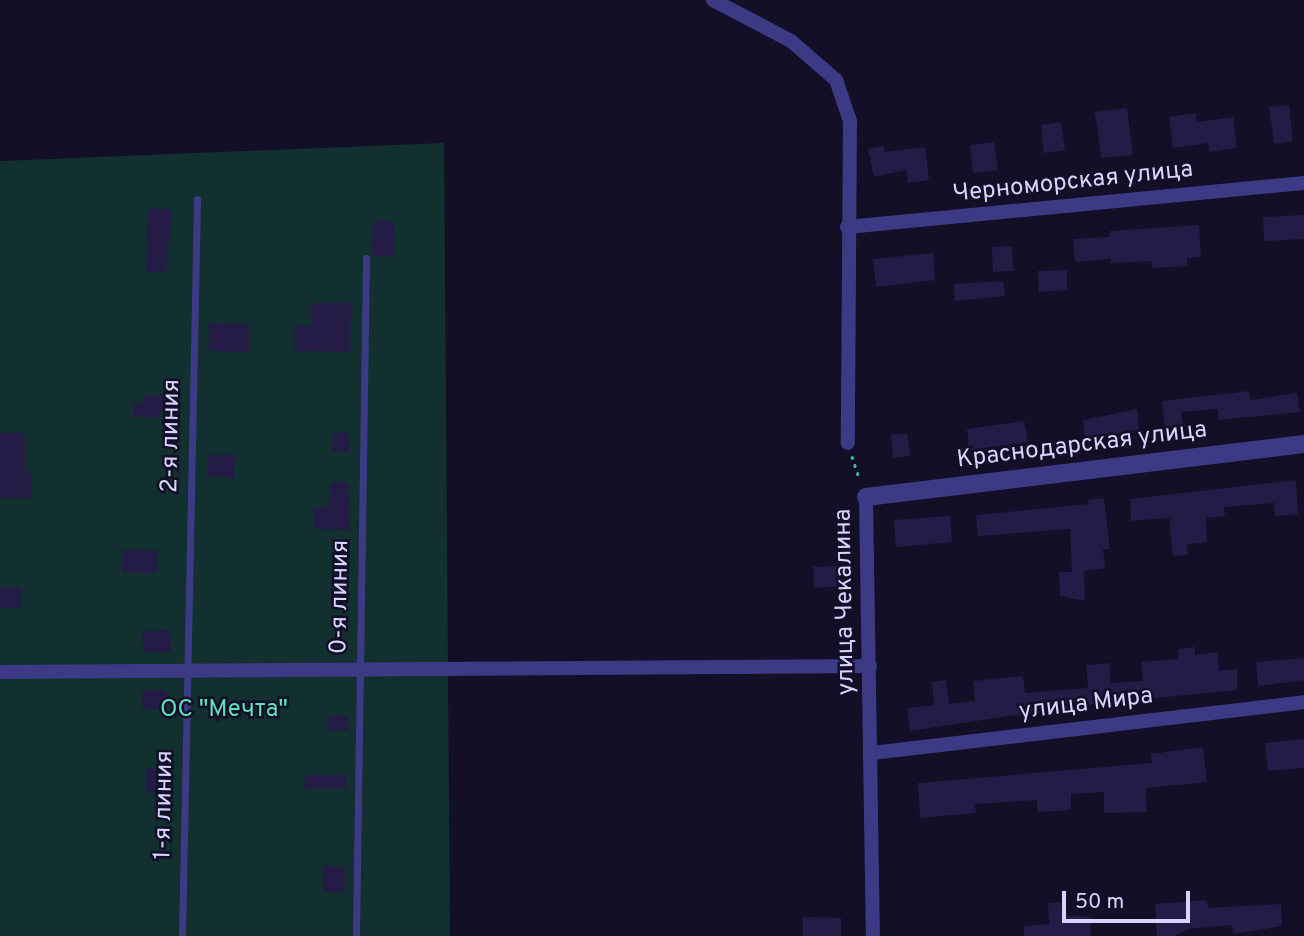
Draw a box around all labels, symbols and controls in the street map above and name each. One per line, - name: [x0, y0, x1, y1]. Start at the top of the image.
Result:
- street label: Черноморская улица: [952, 156, 1194, 210]
- street label: 2-я линия: [157, 379, 187, 493]
- street label: Краснодарская улица: [955, 416, 1209, 476]
- street label: улица Чекалина: [830, 508, 862, 696]
- street label: 0-я линия: [326, 540, 356, 654]
- street label: улица Мира: [1017, 683, 1155, 727]
- park label: ОС "Мечта": [160, 697, 288, 725]
- street label: 1-я линия: [150, 750, 180, 860]
- scale bar: [1066, 876, 1194, 920]
- text: 50 m: [1075, 889, 1124, 916]

